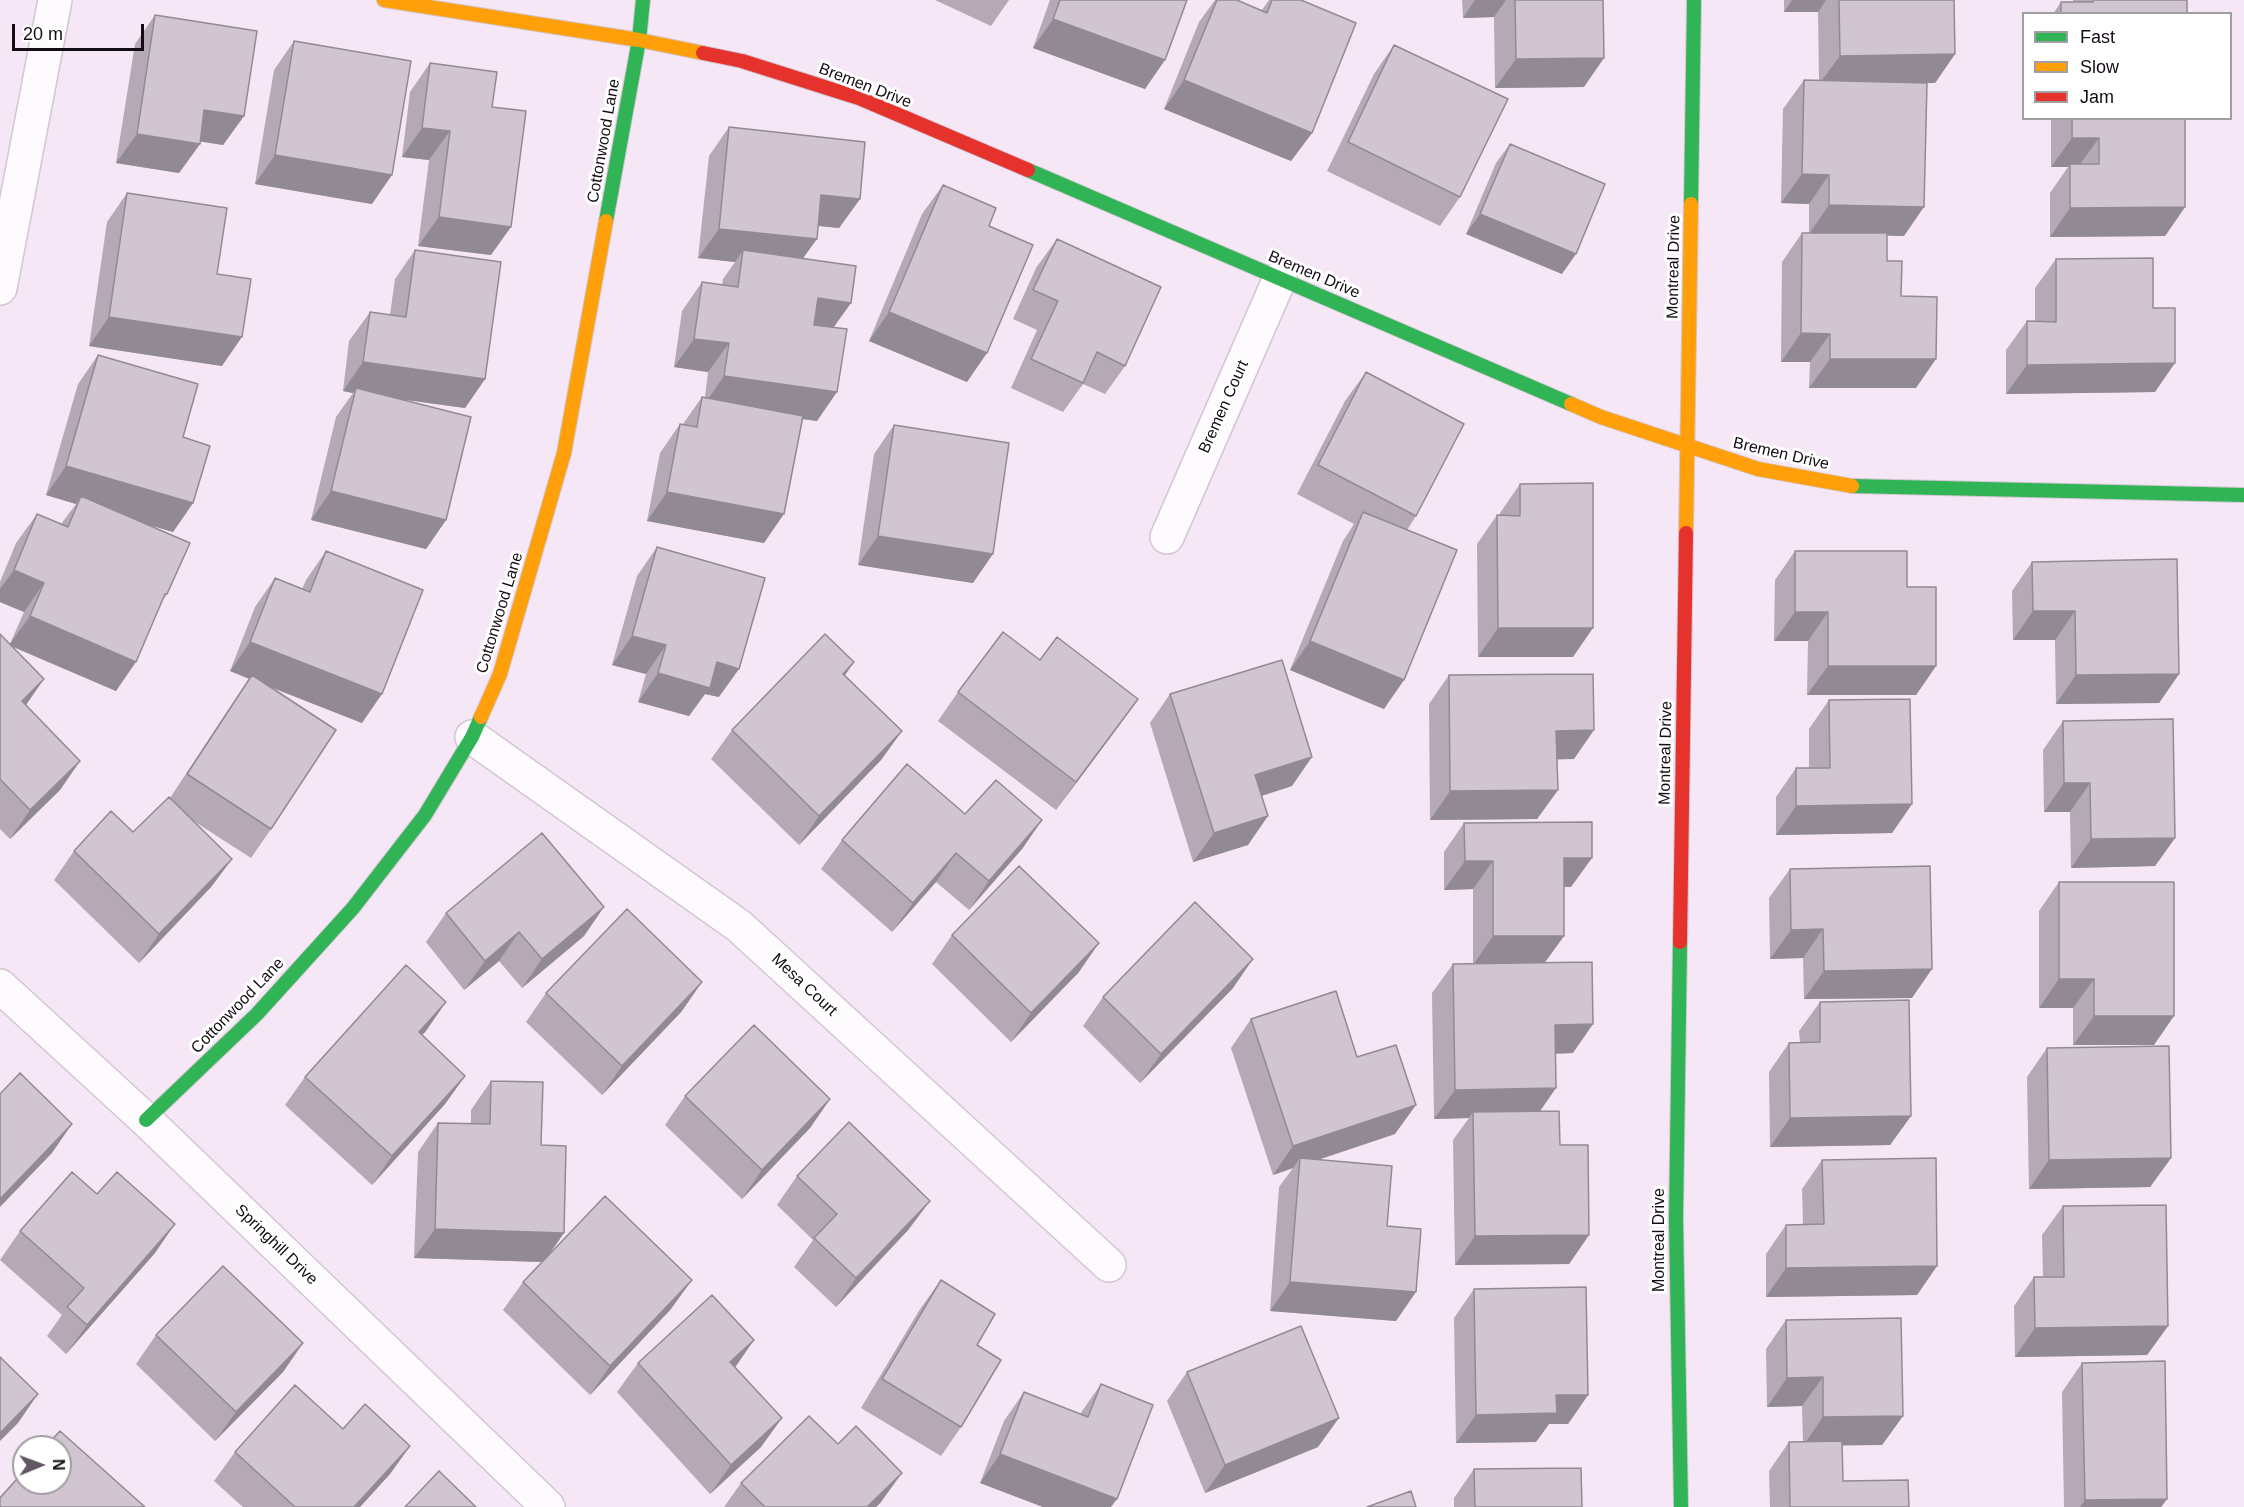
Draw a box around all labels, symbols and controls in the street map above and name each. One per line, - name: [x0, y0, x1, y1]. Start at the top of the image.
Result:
- scale bar: [15, 12, 147, 50]
- legend: [2022, 12, 2232, 120]
- text: 20 m: [23, 24, 63, 44]
- text: Fast: [2080, 27, 2115, 47]
- text: Slow: [2080, 57, 2119, 77]
- street label: Bremen Drive: [816, 60, 914, 112]
- street label: Cottonwood Lane: [584, 78, 624, 204]
- text: Jam: [2080, 87, 2114, 107]
- street label: Montreal Drive: [1663, 215, 1685, 319]
- street label: Bremen Drive: [1265, 247, 1363, 303]
- street label: Bremen Court: [1195, 358, 1253, 456]
- street label: Bremen Drive: [1731, 434, 1831, 474]
- street label: Cottonwood Lane: [472, 550, 528, 676]
- street label: Montreal Drive: [1655, 701, 1677, 805]
- street label: Mesa Court: [767, 950, 841, 1020]
- street label: Cottonwood Lane: [188, 954, 288, 1058]
- street label: Montreal Drive: [1650, 1188, 1670, 1292]
- street label: Springhill Drive: [231, 1201, 321, 1289]
- north arrow: [12, 1435, 72, 1495]
- text: N: [50, 1459, 67, 1471]

